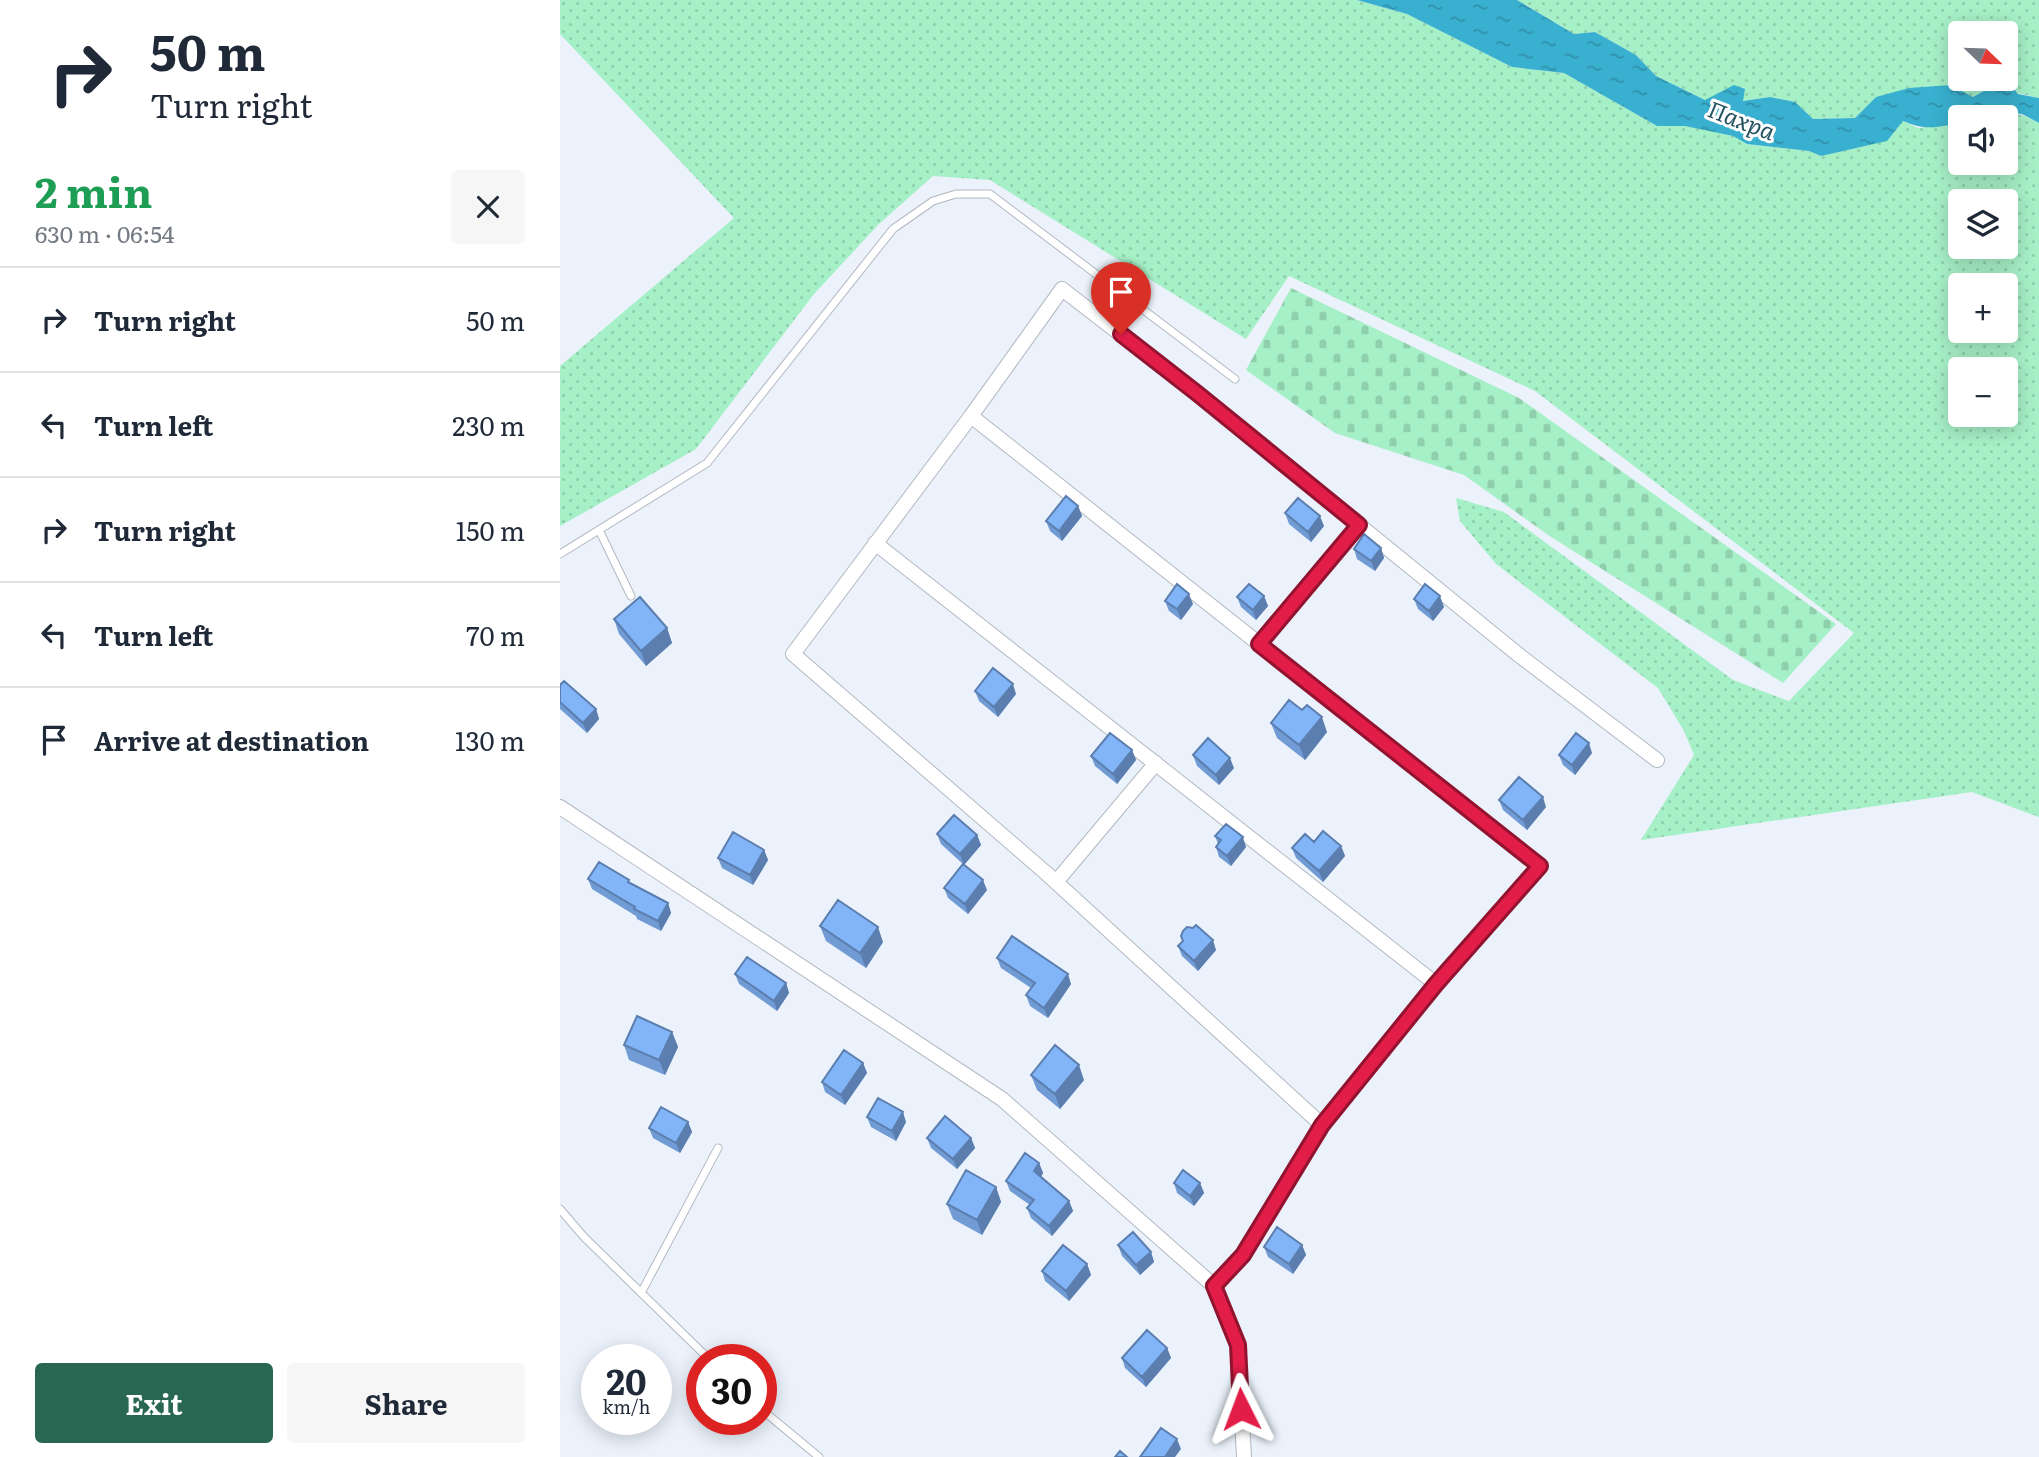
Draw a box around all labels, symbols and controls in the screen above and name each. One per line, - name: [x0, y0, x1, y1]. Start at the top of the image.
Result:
- text: 50 m: [150, 13, 266, 86]
- north arrow: [1948, 21, 2018, 91]
- map controls: [1948, 21, 2018, 427]
- icon: right: [35, 28, 126, 119]
- text: Turn right: [150, 80, 312, 128]
- water label: Пахра: [1704, 91, 1780, 147]
- button: sound: [1948, 105, 2018, 175]
- text: 2 min: [35, 159, 152, 221]
- button: close: [451, 170, 525, 244]
- button: layers: [1948, 189, 2018, 259]
- text: 630 m · 06:54: [35, 216, 175, 250]
- pin: [1091, 262, 1151, 334]
- icon: arrive: [1102, 273, 1140, 311]
- button: +: [1948, 273, 2018, 343]
- text: Turn right: [94, 300, 236, 339]
- text: 50 m: [466, 300, 525, 339]
- icon: right: [35, 301, 73, 339]
- button: −: [1948, 357, 2018, 427]
- text: Turn left: [94, 405, 213, 444]
- text: 230 m: [452, 405, 525, 444]
- icon: left: [35, 406, 73, 444]
- text: Turn right: [94, 510, 236, 549]
- text: 150 m: [456, 510, 525, 549]
- icon: right: [35, 511, 73, 549]
- text: Turn left: [94, 615, 213, 654]
- text: 70 m: [466, 615, 525, 654]
- icon: left: [35, 616, 73, 654]
- text: Arrive at destination: [94, 720, 369, 759]
- text: 130 m: [455, 720, 525, 759]
- icon: arrive: [35, 721, 73, 759]
- speed limit sign: 30: [686, 1344, 777, 1435]
- text: 20: [606, 1354, 647, 1406]
- button: Exit: [35, 1363, 273, 1443]
- button: Share: [287, 1363, 525, 1443]
- position arrow: [1204, 1372, 1278, 1446]
- text: km/h: [603, 1393, 650, 1420]

